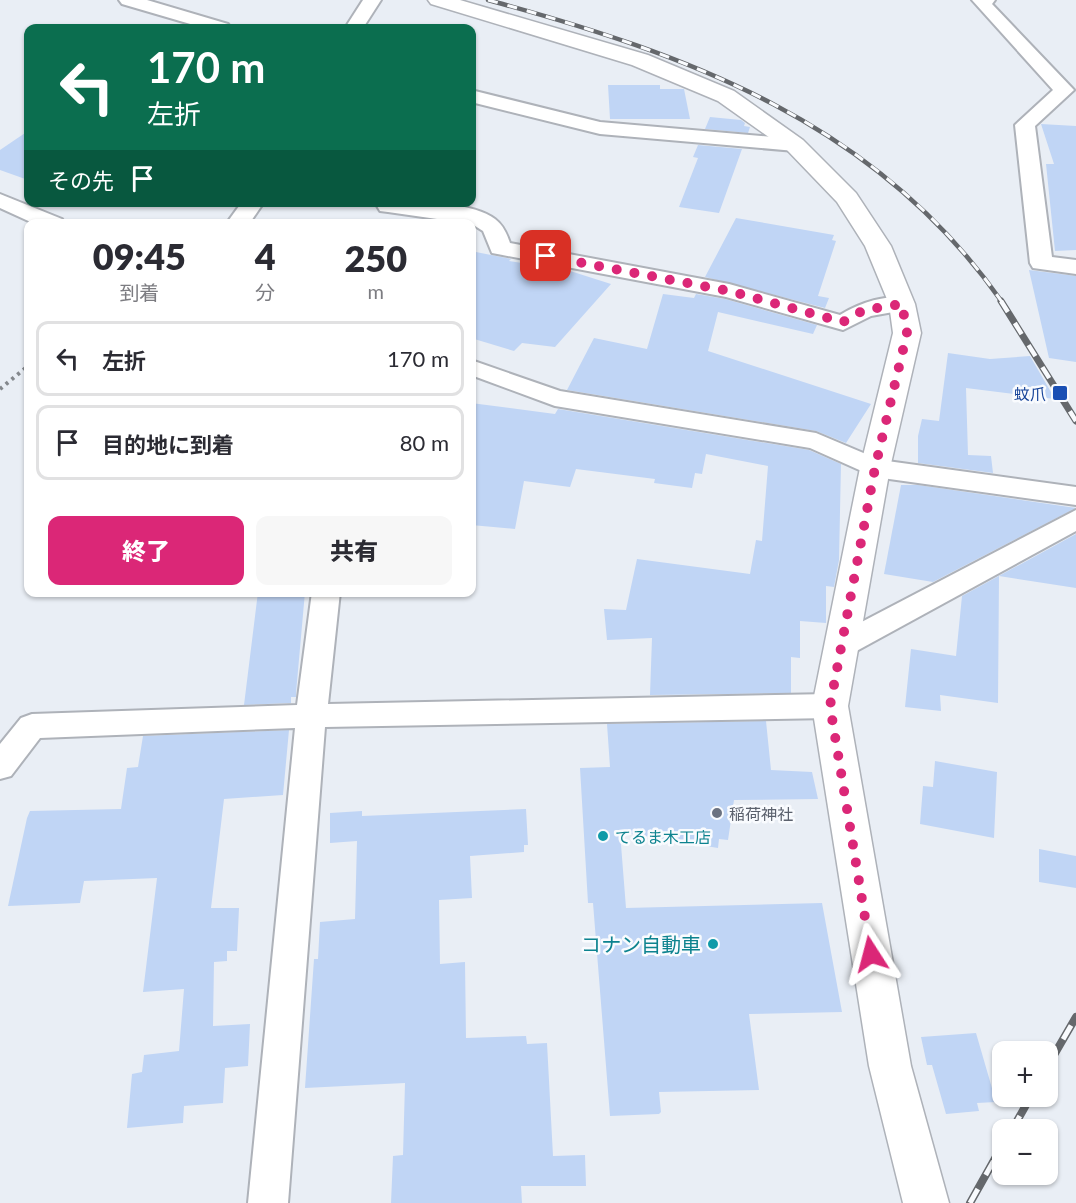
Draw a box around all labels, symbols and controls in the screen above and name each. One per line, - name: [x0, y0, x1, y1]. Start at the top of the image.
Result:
- text: 170 m: [147, 42, 265, 92]
- icon: left: [48, 48, 126, 126]
- text: 左折: [147, 97, 201, 130]
- icon: arrive: [126, 162, 159, 195]
- text: その先: [48, 167, 114, 194]
- pin: [520, 230, 571, 281]
- text: 09:45: [93, 234, 186, 278]
- text: 4: [255, 234, 276, 278]
- text: 250: [344, 236, 407, 280]
- icon: arrive: [529, 239, 562, 272]
- text: m: [368, 279, 384, 303]
- text: 到着: [119, 280, 159, 304]
- text: 分: [255, 280, 275, 304]
- icon: left: [51, 342, 84, 375]
- text: 170 m: [387, 345, 449, 372]
- text: 左折: [102, 347, 146, 374]
- place label: 蚊爪: [1014, 384, 1046, 403]
- marker: 蚊爪: [1051, 384, 1069, 402]
- icon: arrive: [51, 426, 84, 459]
- text: 80 m: [400, 429, 449, 456]
- text: 目的地に到着: [102, 431, 234, 458]
- button: 終了: [48, 516, 244, 585]
- button: 共有: [256, 516, 452, 585]
- place label: 稲荷神社: [729, 804, 793, 823]
- marker: 稲荷神社: [710, 806, 724, 820]
- place label: てるま木工店: [615, 827, 711, 846]
- marker: てるま木工店: [596, 829, 610, 843]
- position arrow: [839, 922, 903, 986]
- place label: コナン自動車: [581, 932, 701, 956]
- marker: コナン自動車: [706, 937, 720, 951]
- map controls: [992, 1041, 1058, 1185]
- button: +: [992, 1041, 1058, 1107]
- button: −: [992, 1119, 1058, 1185]

